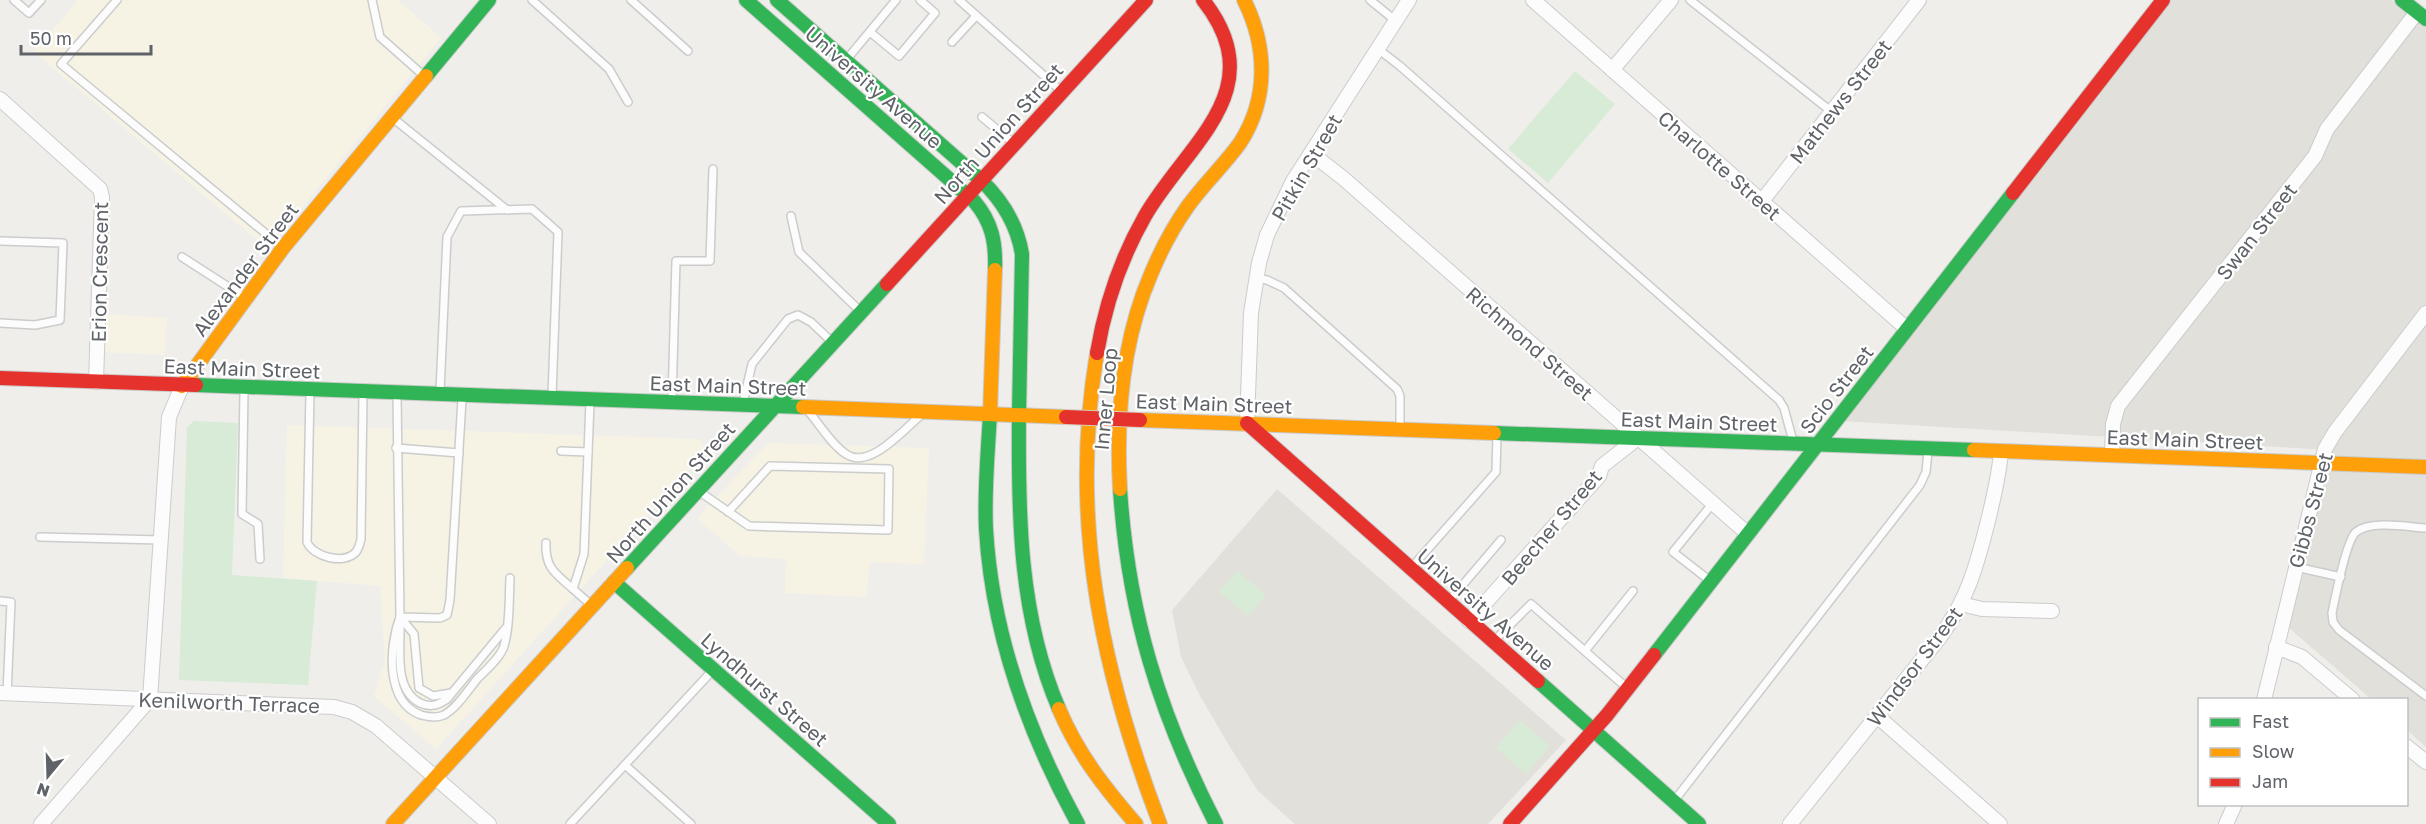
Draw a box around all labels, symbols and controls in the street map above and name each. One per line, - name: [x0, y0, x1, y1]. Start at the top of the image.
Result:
- scale bar: [21, 18, 152, 56]
- street label: University Avenue: [801, 21, 947, 153]
- text: 50 m: [30, 27, 72, 49]
- street label: Mathews Street: [1784, 34, 1896, 168]
- street label: North Union Street: [928, 58, 1068, 208]
- street label: Charlotte Street: [1654, 105, 1786, 225]
- street label: Pitkin Street: [1266, 109, 1346, 225]
- street label: Swan Street: [2211, 178, 2301, 284]
- street label: Alexander Street: [187, 198, 303, 340]
- street label: Erion Crescent: [86, 201, 112, 343]
- street label: Richmond Street: [1461, 281, 1599, 405]
- street label: Scio Street: [1794, 340, 1878, 438]
- street label: Inner Loop: [1089, 347, 1121, 451]
- street label: East Main Street: [163, 353, 321, 383]
- street label: East Main Street: [649, 370, 807, 400]
- street label: East Main Street: [1135, 388, 1293, 418]
- street label: East Main Street: [1620, 406, 1778, 436]
- street label: North Union Street: [600, 417, 740, 567]
- street label: East Main Street: [2106, 424, 2264, 454]
- street label: Gibbs Street: [2283, 449, 2337, 571]
- street label: Beecher Street: [1496, 464, 1606, 590]
- street label: University Avenue: [1413, 543, 1559, 675]
- street label: Windsor Street: [1861, 601, 1967, 731]
- street label: Lyndhurst Street: [697, 627, 833, 751]
- street label: Kenilworth Terrace: [138, 687, 320, 717]
- legend: [2198, 698, 2408, 806]
- text: Fast: [2252, 710, 2289, 732]
- text: Slow: [2252, 740, 2295, 762]
- north arrow: [18, 746, 78, 806]
- text: Jam: [2252, 770, 2288, 792]
- text: N: [34, 779, 52, 802]

